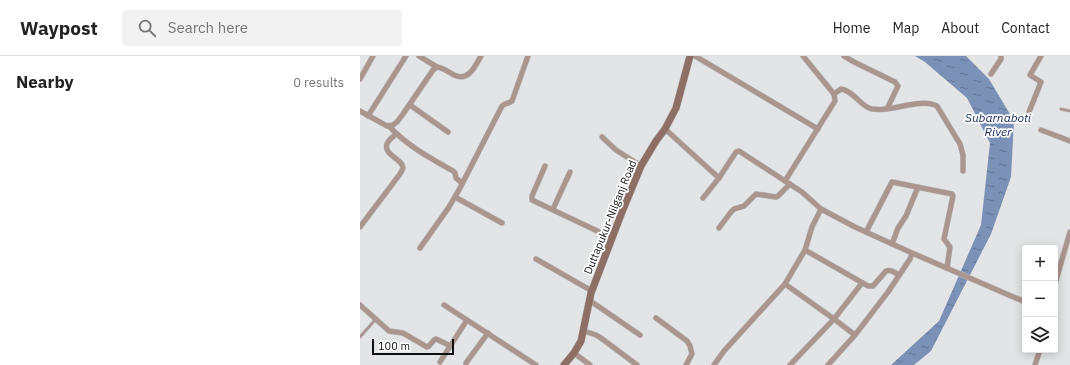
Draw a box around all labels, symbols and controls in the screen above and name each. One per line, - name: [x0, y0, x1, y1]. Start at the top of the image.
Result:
- search box: [122, 10, 402, 46]
- text: Waypost: [20, 16, 98, 40]
- icon: search: [136, 17, 158, 39]
- text: Search here: [168, 18, 248, 37]
- text: Home: [833, 19, 870, 37]
- text: Map: [892, 19, 919, 37]
- text: About: [941, 19, 979, 37]
- text: Contact: [1001, 19, 1050, 37]
- text: Nearby: [16, 71, 74, 93]
- text: 0 results: [293, 74, 344, 91]
- water label: Subarnaboti River: [965, 110, 1032, 139]
- street label: Duttapukur-Nilganj Road: [581, 158, 639, 276]
- map controls: [1022, 245, 1058, 353]
- button: +: [1022, 245, 1058, 281]
- button: −: [1022, 281, 1058, 317]
- button: layers: [1022, 317, 1058, 353]
- scale bar: [372, 337, 454, 356]
- text: 100 m: [378, 339, 410, 353]

